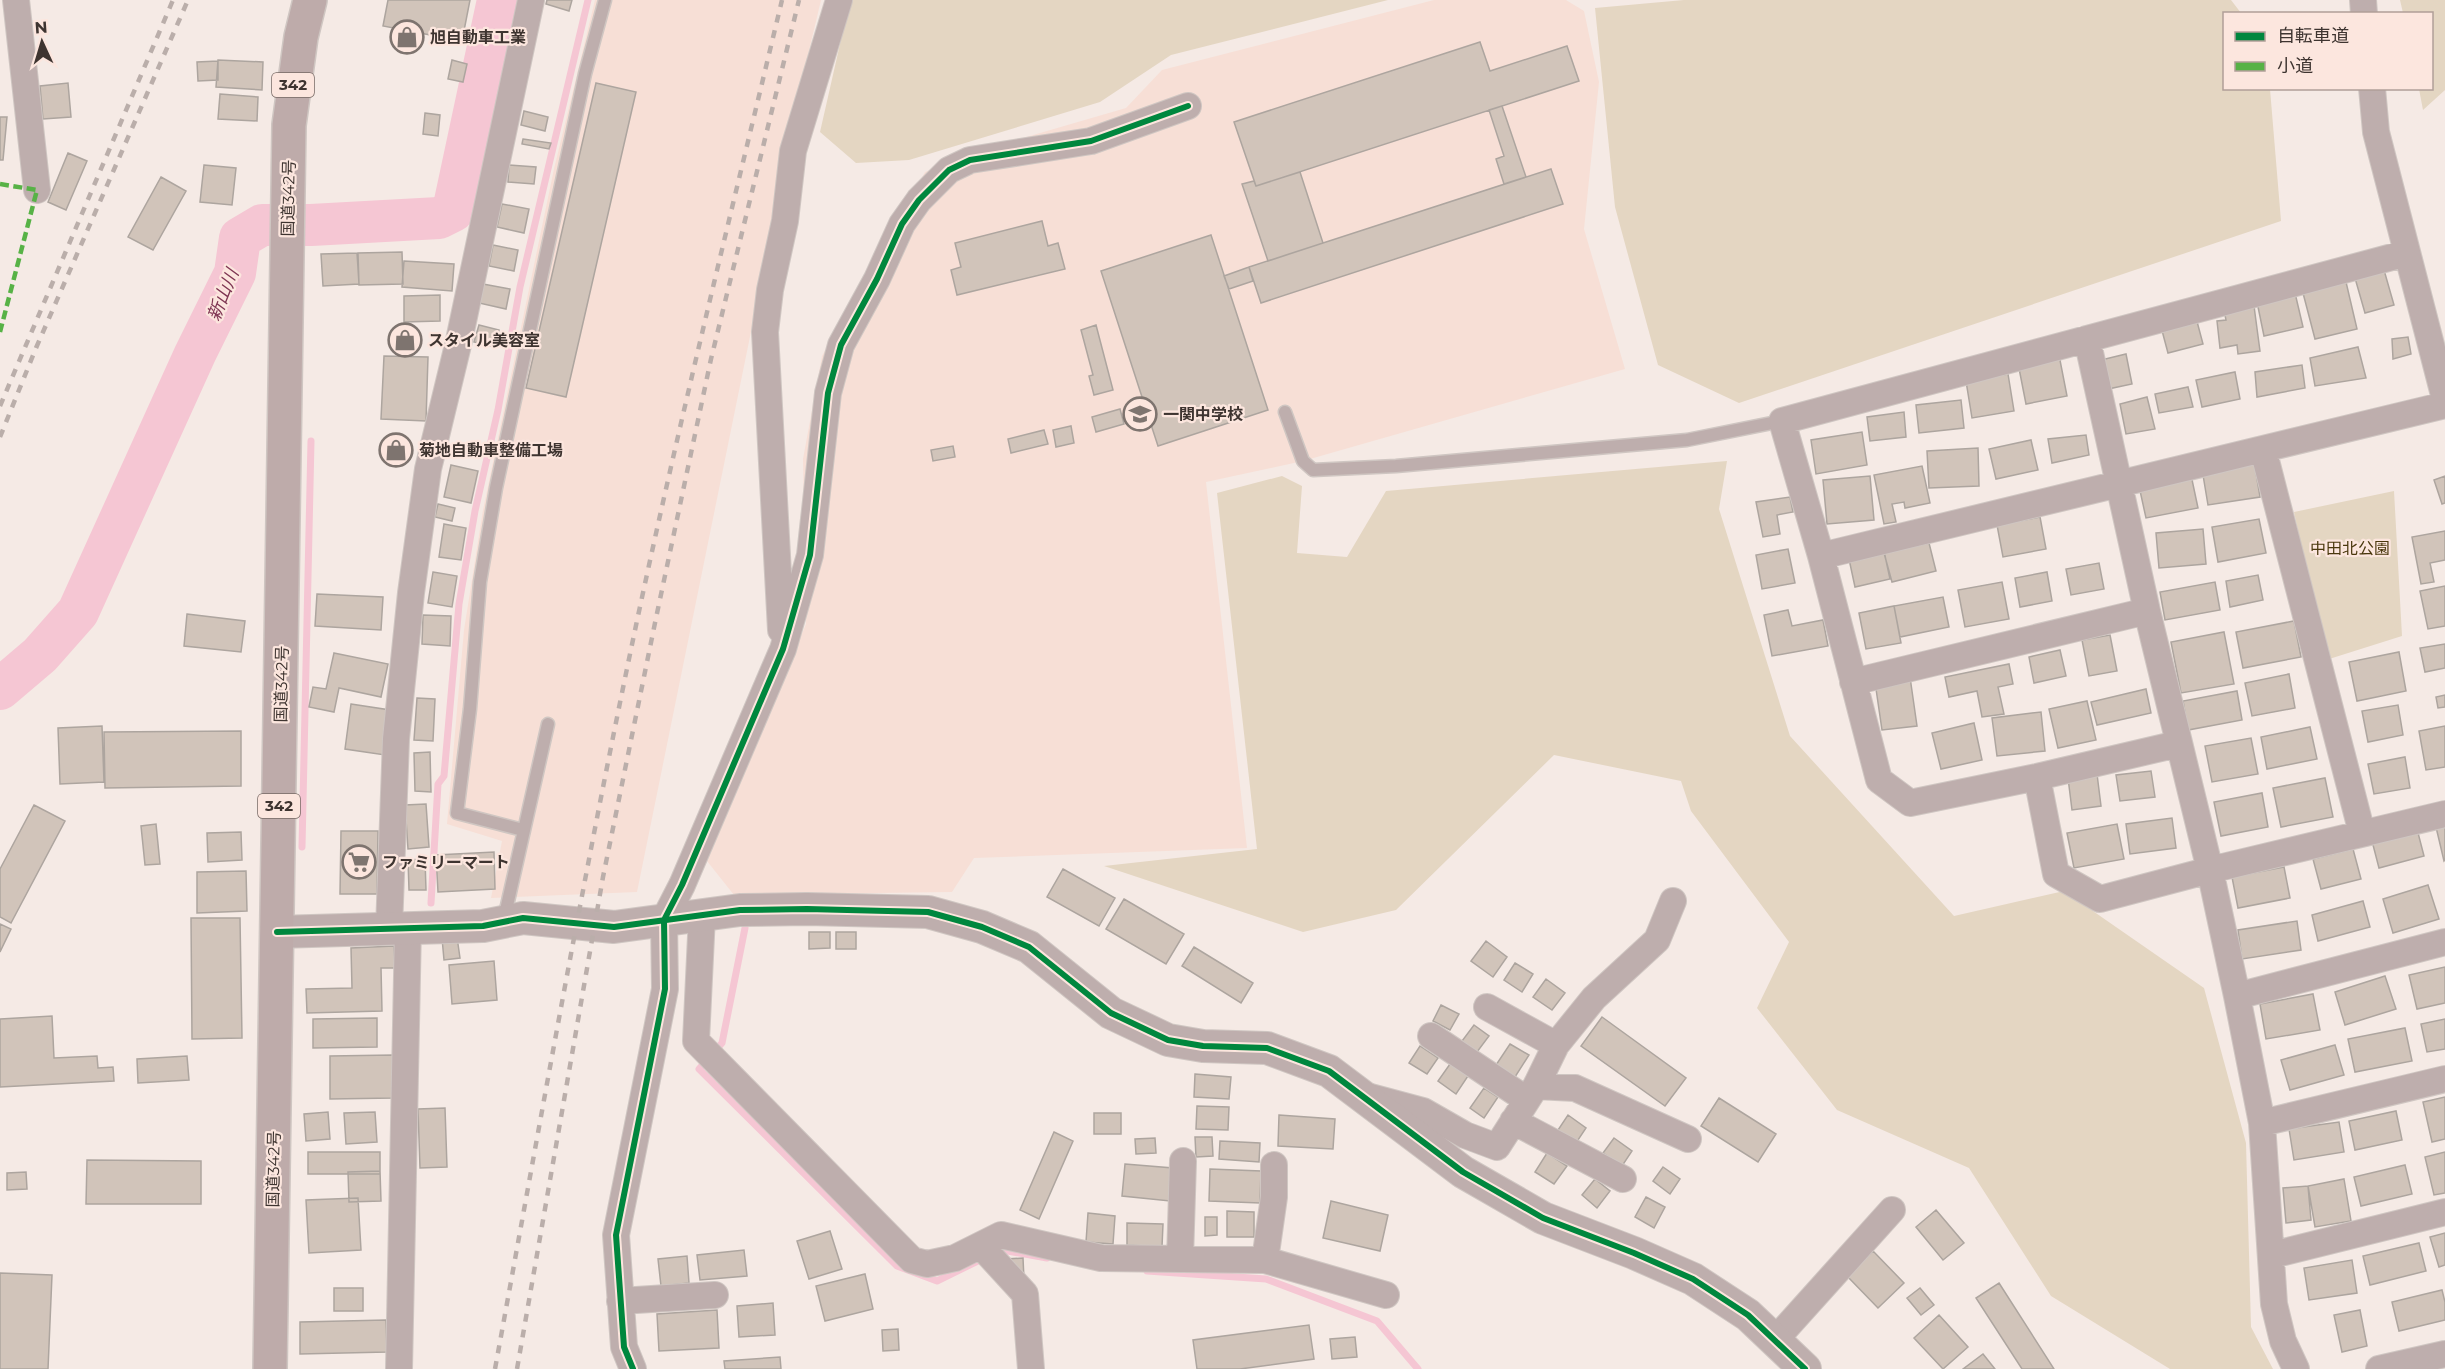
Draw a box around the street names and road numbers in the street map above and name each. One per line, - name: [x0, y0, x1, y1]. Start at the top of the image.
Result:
- road number: 342: [272, 73, 314, 97]
- street label: 国道342号: [278, 160, 299, 236]
- street label: 国道342号: [271, 646, 292, 722]
- road number: 342: [258, 794, 300, 818]
- street label: 国道342号: [263, 1131, 284, 1207]

